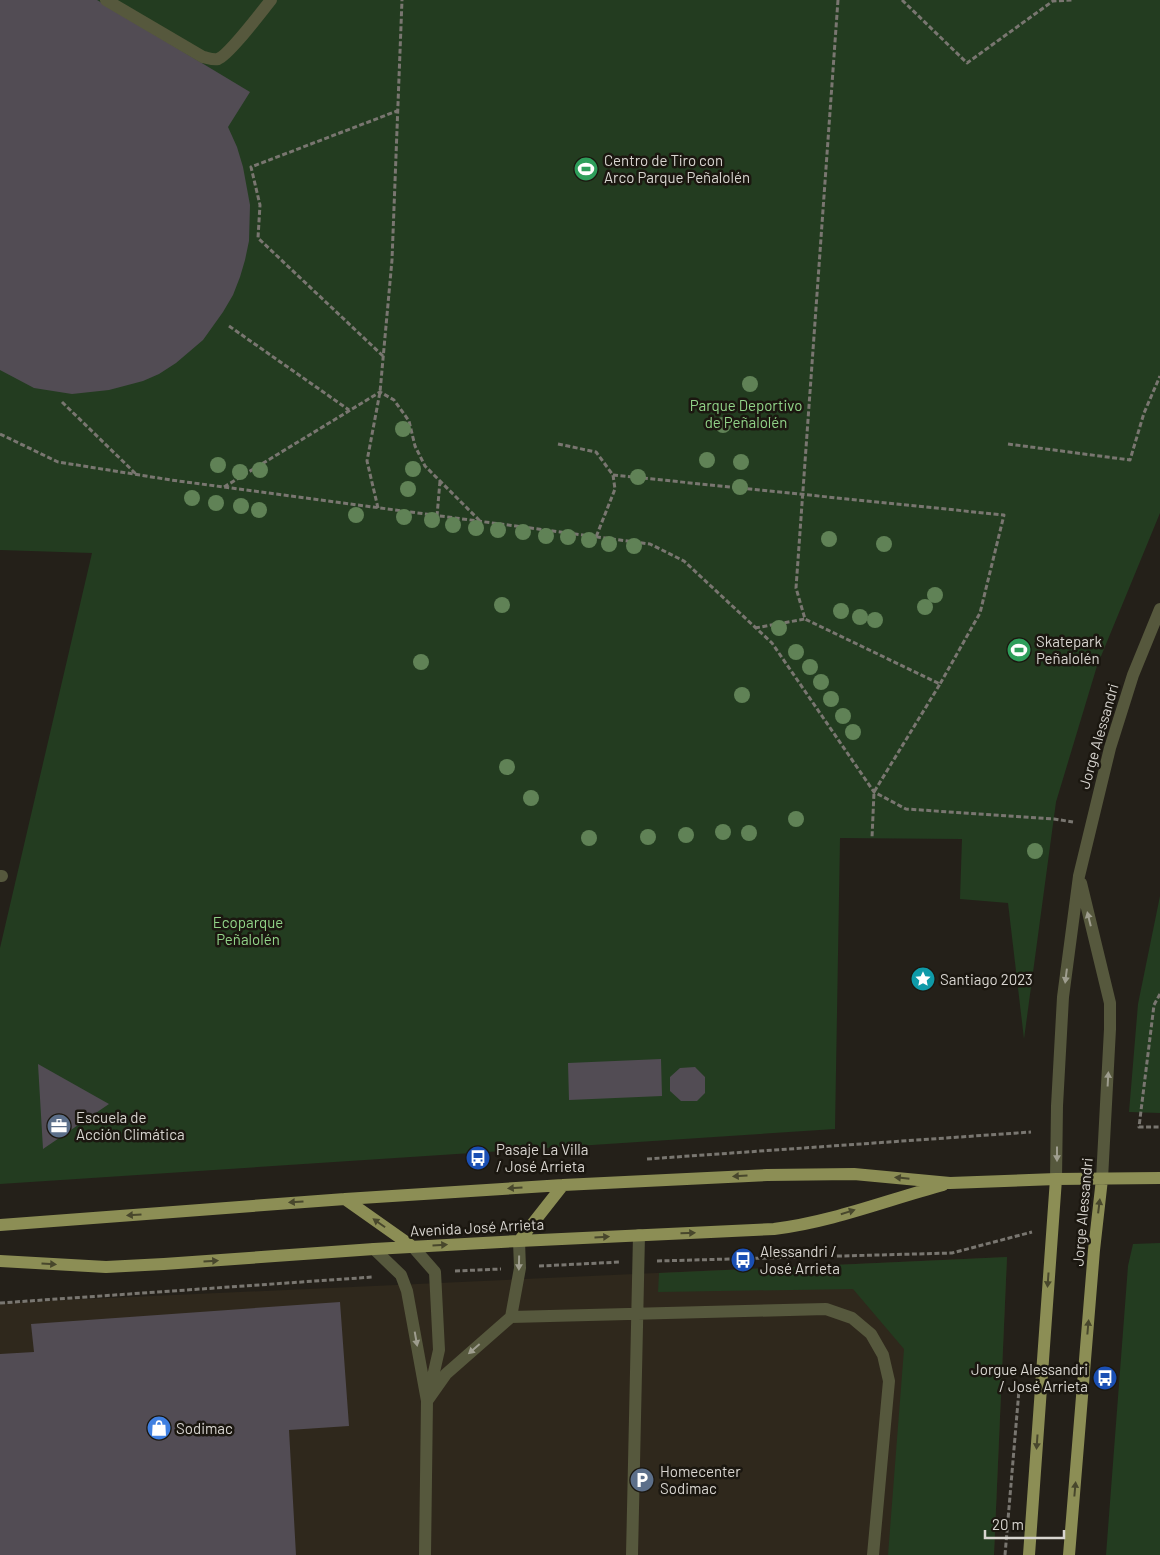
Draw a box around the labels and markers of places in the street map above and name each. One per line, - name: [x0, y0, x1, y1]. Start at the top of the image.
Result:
- place label: Centro de Tiro con Arco Parque Peñalolén: [604, 151, 750, 186]
- sports icon: Centro de Tiro con Arco Parque Peñalolén: [573, 156, 599, 182]
- place label: Skatepark Peñalolén: [1036, 632, 1102, 667]
- sports icon: Skatepark Peñalolén: [1006, 637, 1032, 663]
- place icon: Santiago 2023: [910, 966, 936, 992]
- place label: Santiago 2023: [940, 970, 1033, 988]
- place label: Escuela de Acción Climática: [76, 1108, 185, 1143]
- office icon: Escuela de Acción Climática: [46, 1113, 72, 1139]
- place label: Pasaje La Villa / José Arrieta: [496, 1140, 588, 1175]
- bus stop icon: Pasaje La Villa / José Arrieta: [465, 1145, 491, 1171]
- place label: Alessandri / José Arrieta: [760, 1242, 840, 1277]
- bus stop icon: Alessandri / José Arrieta: [730, 1247, 756, 1273]
- place label: Jorgue Alessandri / José Arrieta: [971, 1360, 1088, 1395]
- bus stop icon: Jorgue Alessandri / José Arrieta: [1092, 1365, 1118, 1391]
- shop icon: Sodimac: [146, 1415, 172, 1441]
- place label: Sodimac: [176, 1419, 233, 1437]
- place label: Homecenter Sodimac: [660, 1462, 741, 1497]
- parking icon: Homecenter Sodimac: [629, 1467, 655, 1493]

